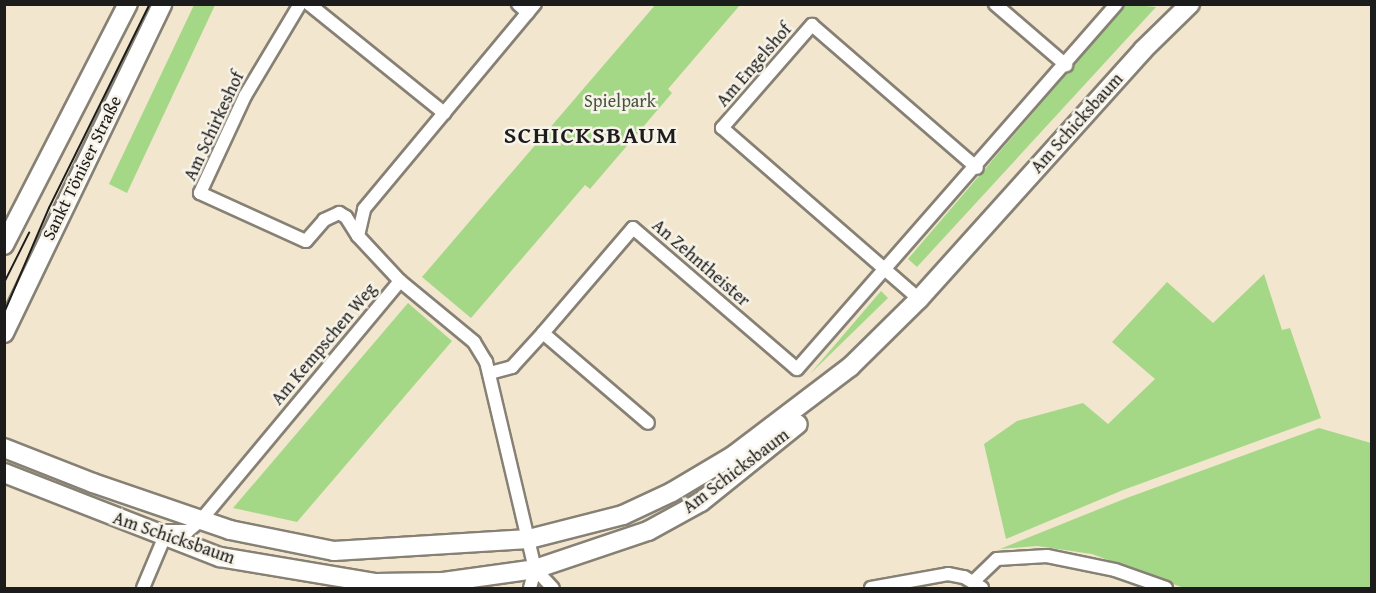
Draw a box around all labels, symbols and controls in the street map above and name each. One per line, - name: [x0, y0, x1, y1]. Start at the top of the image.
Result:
- street label: Am Engelshof: [712, 19, 796, 111]
- street label: Am Schirkeshof: [179, 68, 249, 184]
- street label: Am Schicksbaum: [1026, 68, 1128, 178]
- park label: Spielpark: [584, 90, 656, 112]
- street label: Sankt Töniser Straße: [38, 92, 126, 244]
- district label: SCHICKSBAUM: [504, 121, 678, 149]
- street label: An Zehntheister: [648, 215, 754, 311]
- street label: Am Kempschen Weg: [267, 279, 381, 409]
- street label: Am Schicksbaum: [679, 424, 793, 518]
- street label: Am Schicksbaum: [110, 507, 238, 569]

